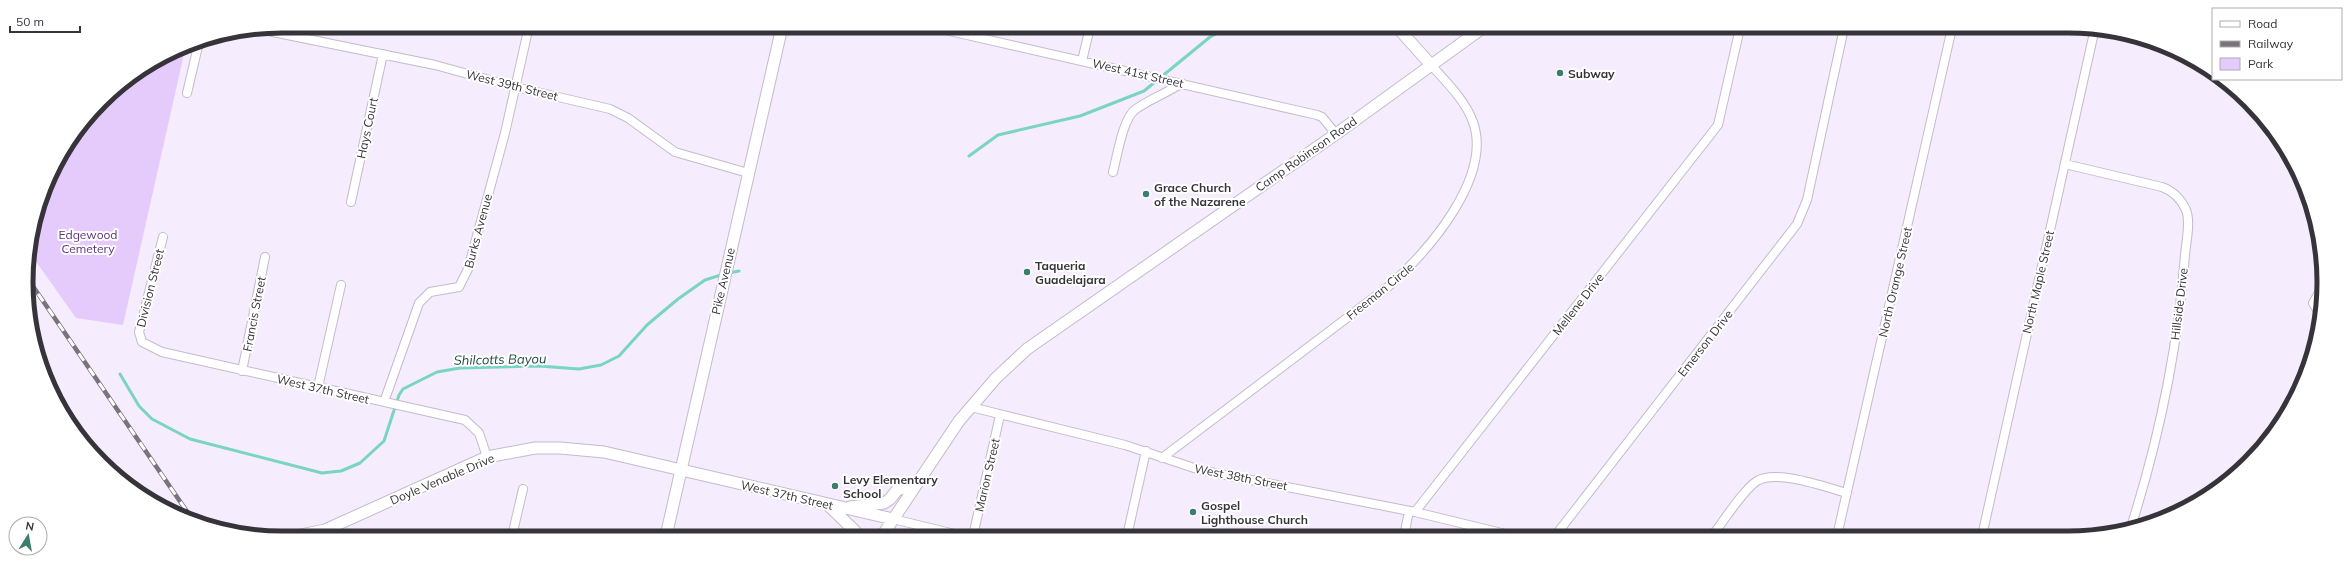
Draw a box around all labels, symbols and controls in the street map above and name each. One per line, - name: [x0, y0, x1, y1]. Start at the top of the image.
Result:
- scale bar: [10, 8, 80, 34]
- legend: [2212, 8, 2342, 80]
- text: 50 m: [16, 14, 44, 29]
- text: Road: [2248, 16, 2277, 31]
- text: Railway: [2248, 36, 2294, 51]
- street label: West 41st Street: [1091, 55, 1185, 91]
- text: Park: [2248, 56, 2274, 71]
- street label: West 39th Street: [464, 66, 560, 104]
- place label: Subway: [1568, 66, 1615, 81]
- marker: Subway: [1555, 68, 1565, 78]
- street label: Hays Court: [353, 96, 381, 160]
- street label: Camp Robinson Road: [1252, 113, 1360, 195]
- place label: Grace Church of the Nazarene: [1154, 180, 1246, 209]
- marker: Grace Church of the Nazarene: [1141, 189, 1151, 199]
- street label: Burks Avenue: [461, 192, 495, 270]
- street label: North Orange Street: [1875, 225, 1915, 339]
- park label: Edgewood Cemetery: [58, 227, 118, 256]
- street label: North Maple Street: [2019, 229, 2057, 335]
- street label: Pike Avenue: [708, 246, 738, 316]
- street label: Division Street: [133, 247, 167, 329]
- place label: Taqueria Guadelajara: [1035, 258, 1106, 287]
- street label: Freeman Circle: [1343, 259, 1417, 323]
- marker: Taqueria Guadelajara: [1022, 267, 1032, 277]
- street label: Hillside Drive: [2167, 267, 2191, 341]
- street label: Mellene Drive: [1549, 270, 1607, 338]
- street label: Francis Street: [239, 275, 269, 353]
- street label: Emerson Drive: [1674, 307, 1736, 379]
- water label: Shilcotts Bayou: [454, 350, 546, 368]
- street label: West 37th Street: [275, 371, 371, 407]
- street label: Marion Street: [971, 437, 1003, 513]
- street label: Doyle Venable Drive: [388, 450, 496, 508]
- street label: West 38th Street: [1193, 461, 1289, 493]
- place label: Levy Elementary School: [843, 472, 938, 501]
- street label: West 37th Street: [739, 477, 835, 513]
- marker: Levy Elementary School: [830, 481, 840, 491]
- place label: Gospel Lighthouse Church: [1201, 498, 1308, 527]
- marker: Gospel Lighthouse Church: [1188, 507, 1198, 517]
- north arrow: [8, 516, 48, 556]
- text: N: [24, 519, 35, 534]

